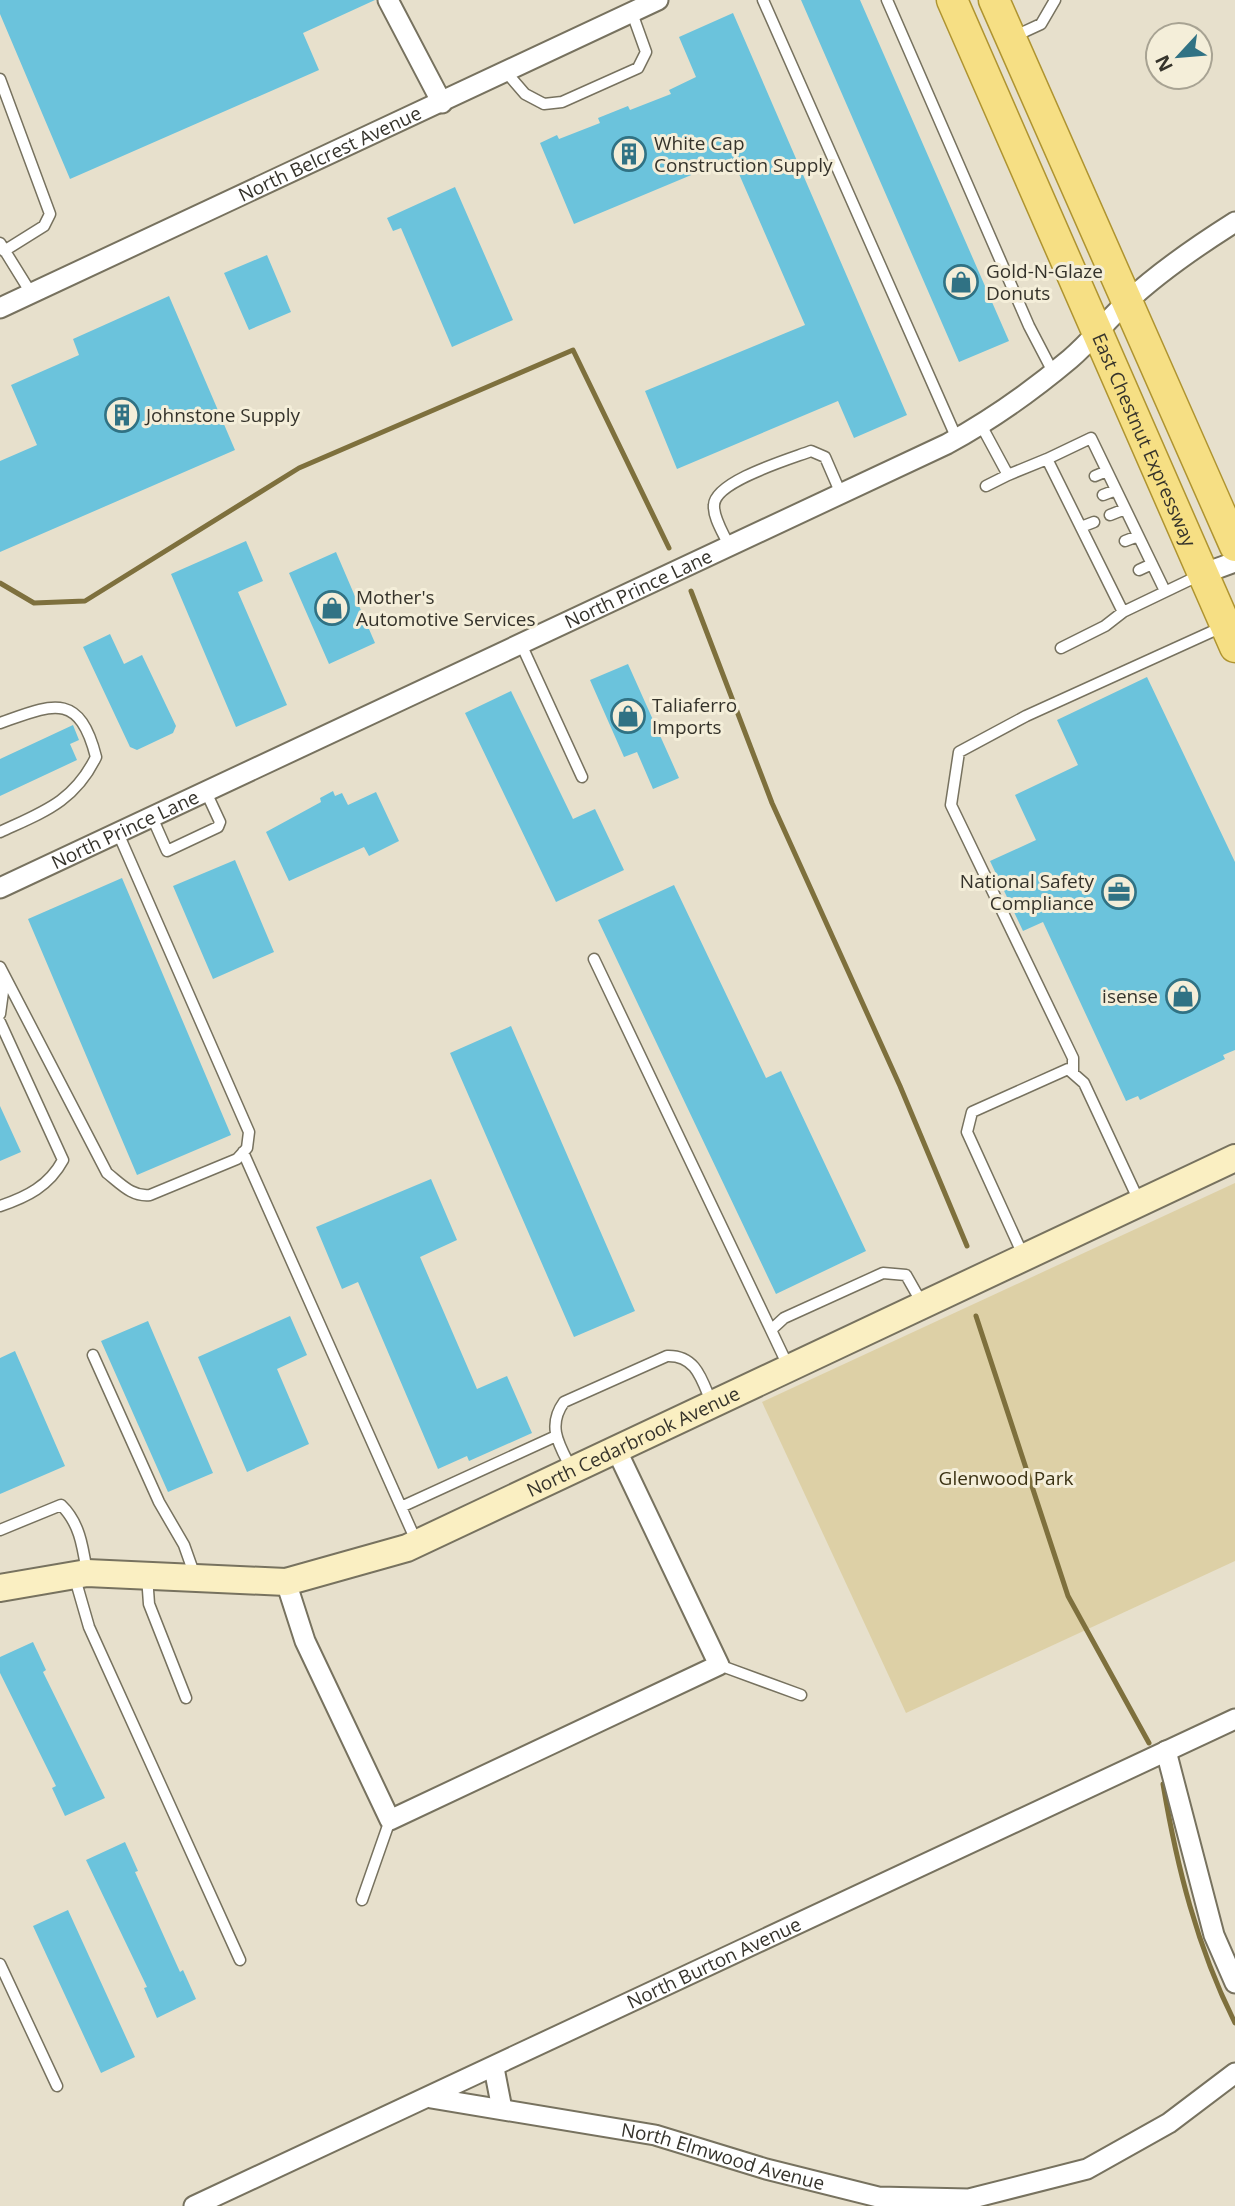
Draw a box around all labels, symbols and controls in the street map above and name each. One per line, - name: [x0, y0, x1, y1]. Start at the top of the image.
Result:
- north arrow: [1144, 21, 1214, 91]
- text: N: [1149, 51, 1179, 76]
- street label: North Belcrest Avenue: [234, 100, 425, 208]
- place label: White Cap Construction Supply: [654, 130, 833, 178]
- building icon: White Cap Construction Supply: [610, 135, 648, 173]
- place label: Gold-N-Glaze Donuts: [986, 258, 1103, 306]
- shop icon: Gold-N-Glaze Donuts: [942, 263, 980, 301]
- street label: East Chestnut Expressway: [1086, 329, 1203, 551]
- building icon: Johnstone Supply: [103, 396, 141, 434]
- place label: Johnstone Supply: [144, 402, 300, 428]
- street label: North Prince Lane: [560, 543, 716, 634]
- place label: Mother's Automotive Services: [356, 584, 536, 632]
- shop icon: Mother's Automotive Services: [313, 589, 351, 627]
- place label: Taliaferro Imports: [652, 692, 737, 740]
- shop icon: Taliaferro Imports: [609, 697, 647, 735]
- street label: North Prince Lane: [47, 784, 203, 875]
- place label: National Safety Compliance: [960, 868, 1094, 916]
- office icon: National Safety Compliance: [1100, 873, 1138, 911]
- shop icon: isense: [1164, 977, 1202, 1015]
- place label: isense: [1102, 983, 1158, 1009]
- street label: North Cedarbrook Avenue: [522, 1380, 744, 1503]
- park label: Glenwood Park: [939, 1465, 1073, 1491]
- street label: North Burton Avenue: [623, 1911, 805, 2015]
- street label: North Elmwood Avenue: [619, 2117, 827, 2196]

